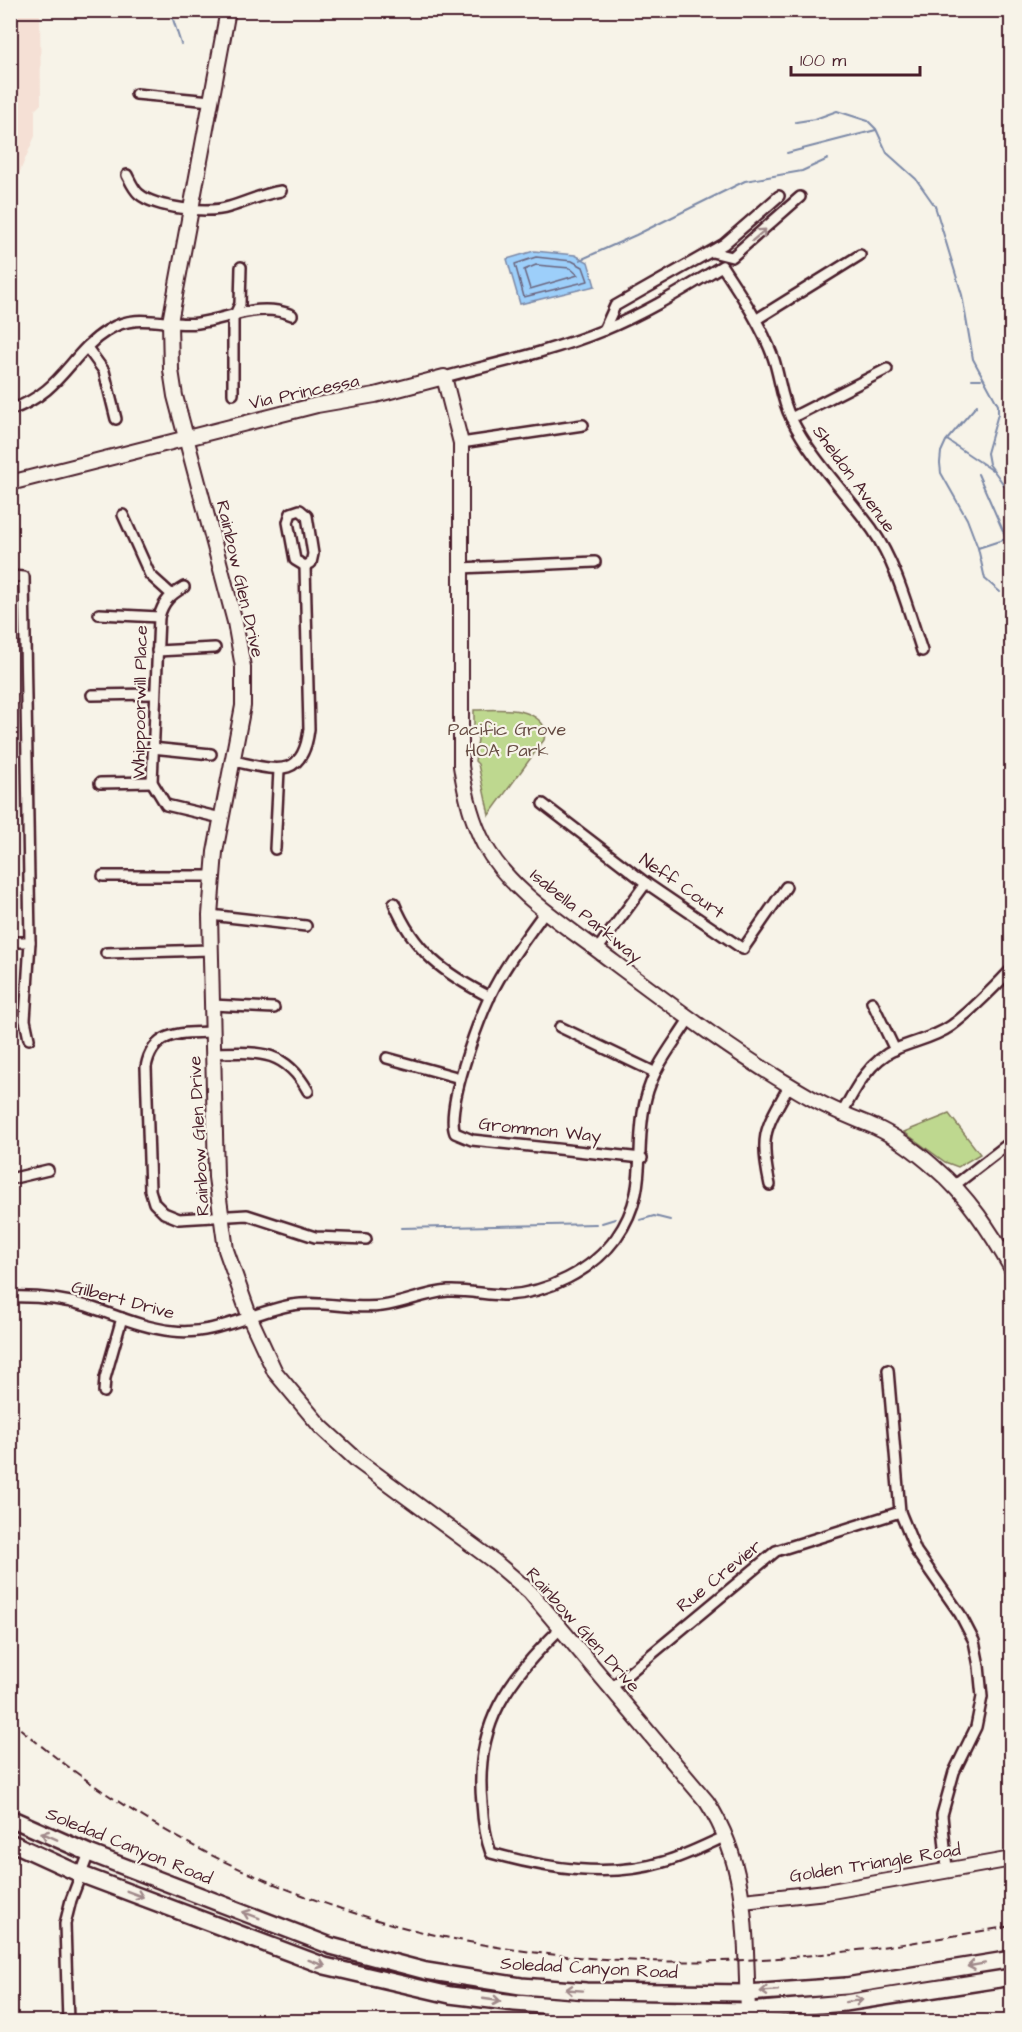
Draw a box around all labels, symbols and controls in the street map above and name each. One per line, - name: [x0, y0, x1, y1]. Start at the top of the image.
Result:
- scale bar: [791, 39, 920, 77]
- text: 100 m: [800, 48, 846, 73]
- one-way arrow: [751, 228, 766, 242]
- street label: Via Princessa: [247, 368, 361, 416]
- street label: Sheldon Avenue: [807, 420, 902, 538]
- street label: Rainbow Glen Drive: [210, 498, 270, 660]
- street label: Whippoorwill Place: [126, 625, 154, 779]
- park label: Pacific Grove HOA Park: [448, 717, 566, 763]
- street label: Neff Court: [634, 847, 730, 925]
- street label: Isabella Parkway: [524, 863, 648, 970]
- street label: Rainbow Glen Drive: [182, 1055, 216, 1217]
- street label: Grommon Way: [478, 1111, 603, 1150]
- street label: Gilbert Drive: [69, 1274, 178, 1326]
- street label: Rue Crevier: [671, 1534, 767, 1618]
- street label: Rainbow Glen Drive: [520, 1562, 646, 1698]
- street label: Soledad Canyon Road: [42, 1801, 216, 1892]
- one-way arrow: [41, 1830, 59, 1842]
- street label: Golden Triangle Road: [788, 1837, 963, 1890]
- one-way arrow: [125, 1889, 143, 1900]
- one-way arrow: [242, 1909, 260, 1920]
- street label: Soledad Canyon Road: [500, 1951, 678, 1986]
- one-way arrow: [307, 1958, 326, 1969]
- one-way arrow: [967, 1960, 987, 1971]
- one-way arrow: [565, 1984, 585, 1995]
- one-way arrow: [760, 1986, 780, 1997]
- one-way arrow: [481, 1995, 501, 2006]
- one-way arrow: [844, 1996, 863, 2007]

